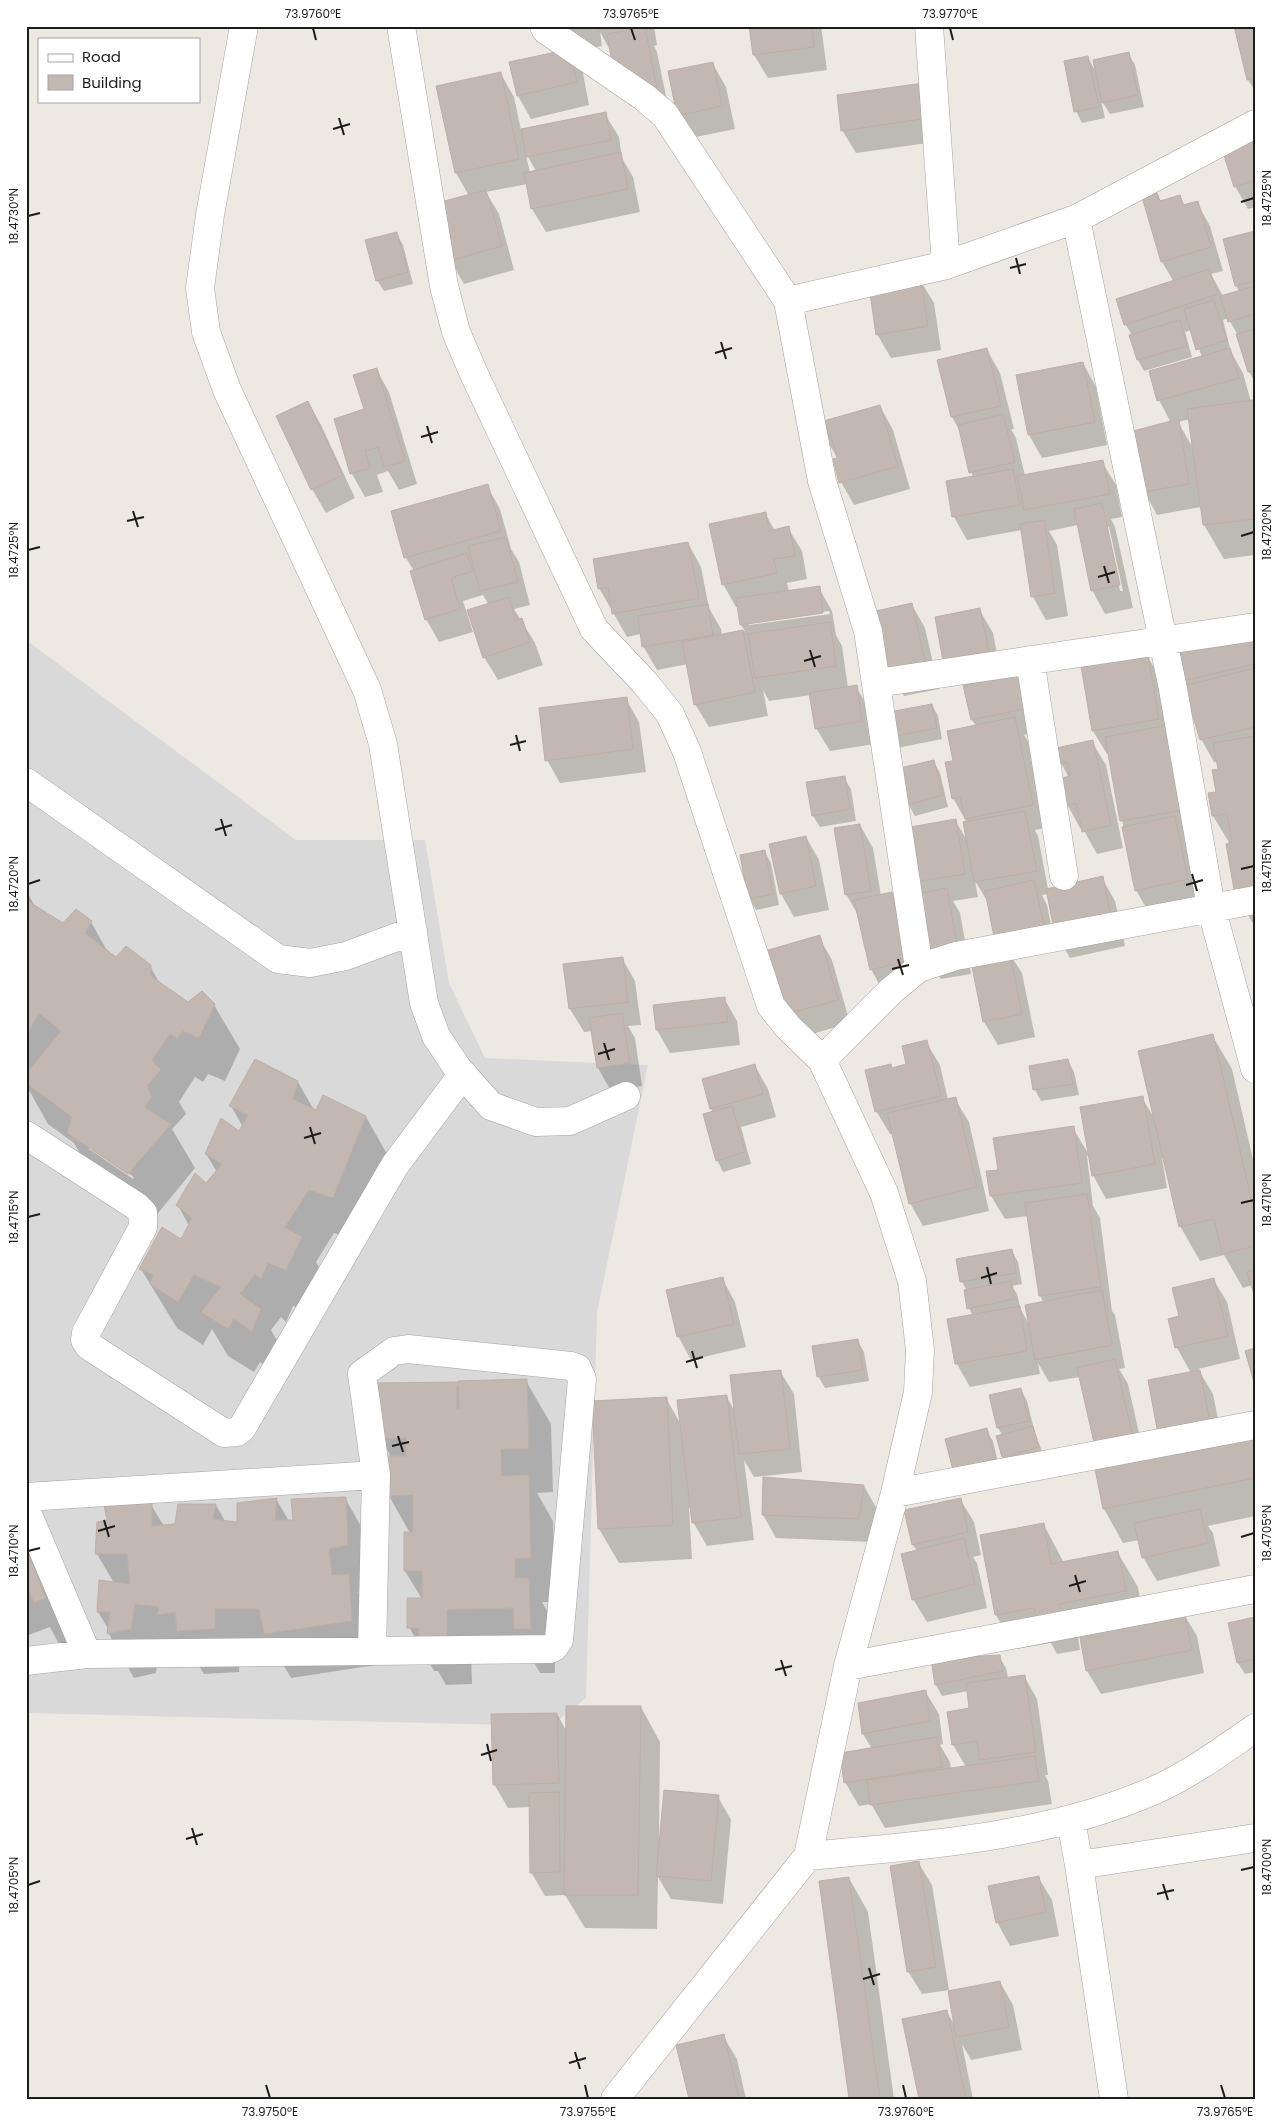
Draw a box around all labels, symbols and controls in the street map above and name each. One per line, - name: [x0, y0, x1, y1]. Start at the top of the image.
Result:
- text: 73.9760°E: [285, 5, 341, 22]
- text: 73.9765°E: [603, 5, 659, 22]
- text: 73.9770°E: [922, 5, 978, 22]
- legend: [38, 38, 200, 102]
- text: Road: [82, 46, 121, 67]
- text: Building: [82, 72, 142, 93]
- text: 18.4725°N: [1258, 170, 1275, 226]
- text: 18.4730°N: [5, 188, 22, 244]
- text: 18.4720°N: [1258, 504, 1275, 560]
- text: 18.4725°N: [5, 522, 22, 578]
- text: 18.4715°N: [1258, 840, 1275, 892]
- text: 18.4720°N: [5, 856, 22, 912]
- text: 18.4710°N: [1258, 1174, 1275, 1226]
- text: 18.4715°N: [5, 1191, 22, 1243]
- text: 18.4705°N: [1258, 1505, 1275, 1561]
- text: 18.4710°N: [5, 1525, 22, 1577]
- text: 18.4700°N: [1258, 1839, 1275, 1895]
- text: 18.4705°N: [5, 1857, 22, 1913]
- text: 73.9750°E: [242, 2103, 298, 2120]
- text: 73.9755°E: [560, 2103, 616, 2120]
- text: 73.9760°E: [878, 2103, 934, 2120]
- text: 73.9765°E: [1197, 2103, 1253, 2120]

